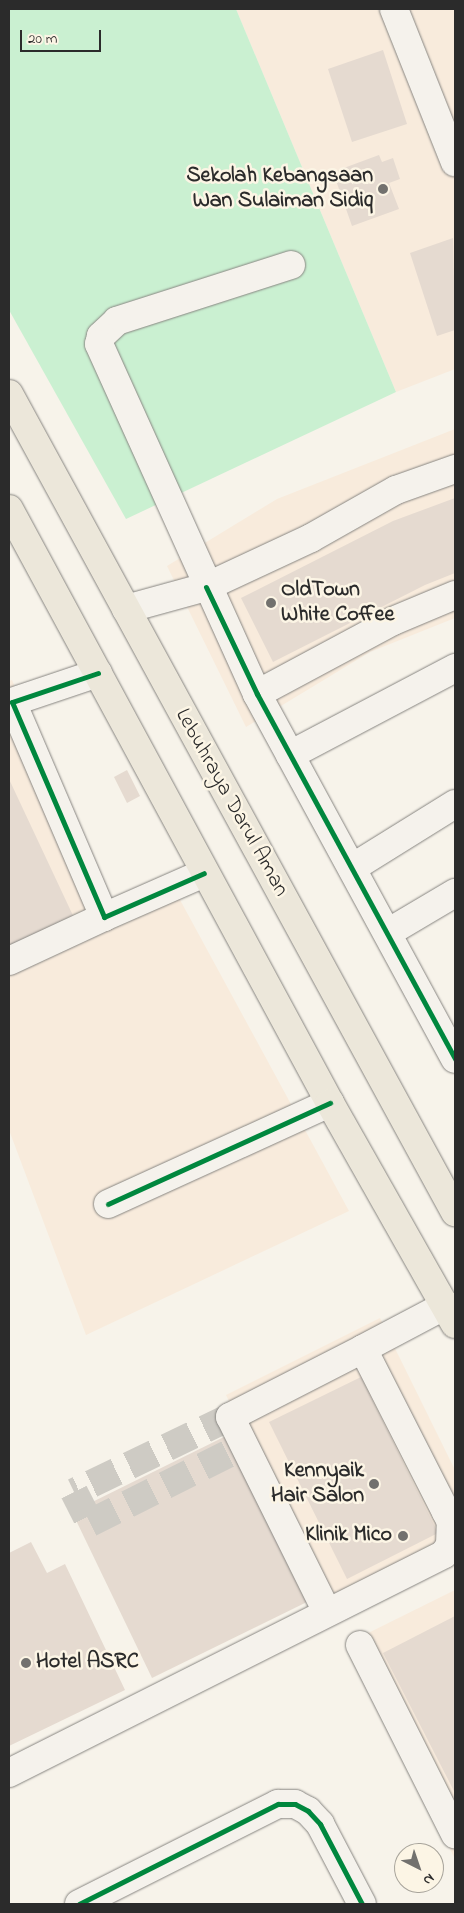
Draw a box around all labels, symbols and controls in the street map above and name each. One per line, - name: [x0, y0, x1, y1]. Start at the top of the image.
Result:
- scale bar: [22, 20, 104, 52]
- text: 20 m: [28, 28, 57, 50]
- place label: Sekolah Kebangsaan Wan Sulaiman Sidiq: [187, 163, 373, 215]
- marker: Sekolah Kebangsaan Wan Sulaiman Sidiq: [377, 183, 389, 195]
- place label: OldTown White Coffee: [281, 577, 394, 628]
- marker: OldTown White Coffee: [265, 597, 277, 609]
- street label: Lebuhraya Darul Aman: [168, 704, 294, 902]
- place label: Kennyaik Hair Salon: [271, 1458, 364, 1510]
- marker: Kennyaik Hair Salon: [368, 1478, 380, 1490]
- place label: Klinik Mico: [305, 1523, 392, 1549]
- marker: Klinik Mico: [396, 1529, 410, 1543]
- place label: Hotel ASRC: [36, 1650, 139, 1676]
- marker: Hotel ASRC: [20, 1657, 32, 1669]
- north arrow: [394, 1843, 444, 1893]
- text: N: [418, 1868, 439, 1890]

